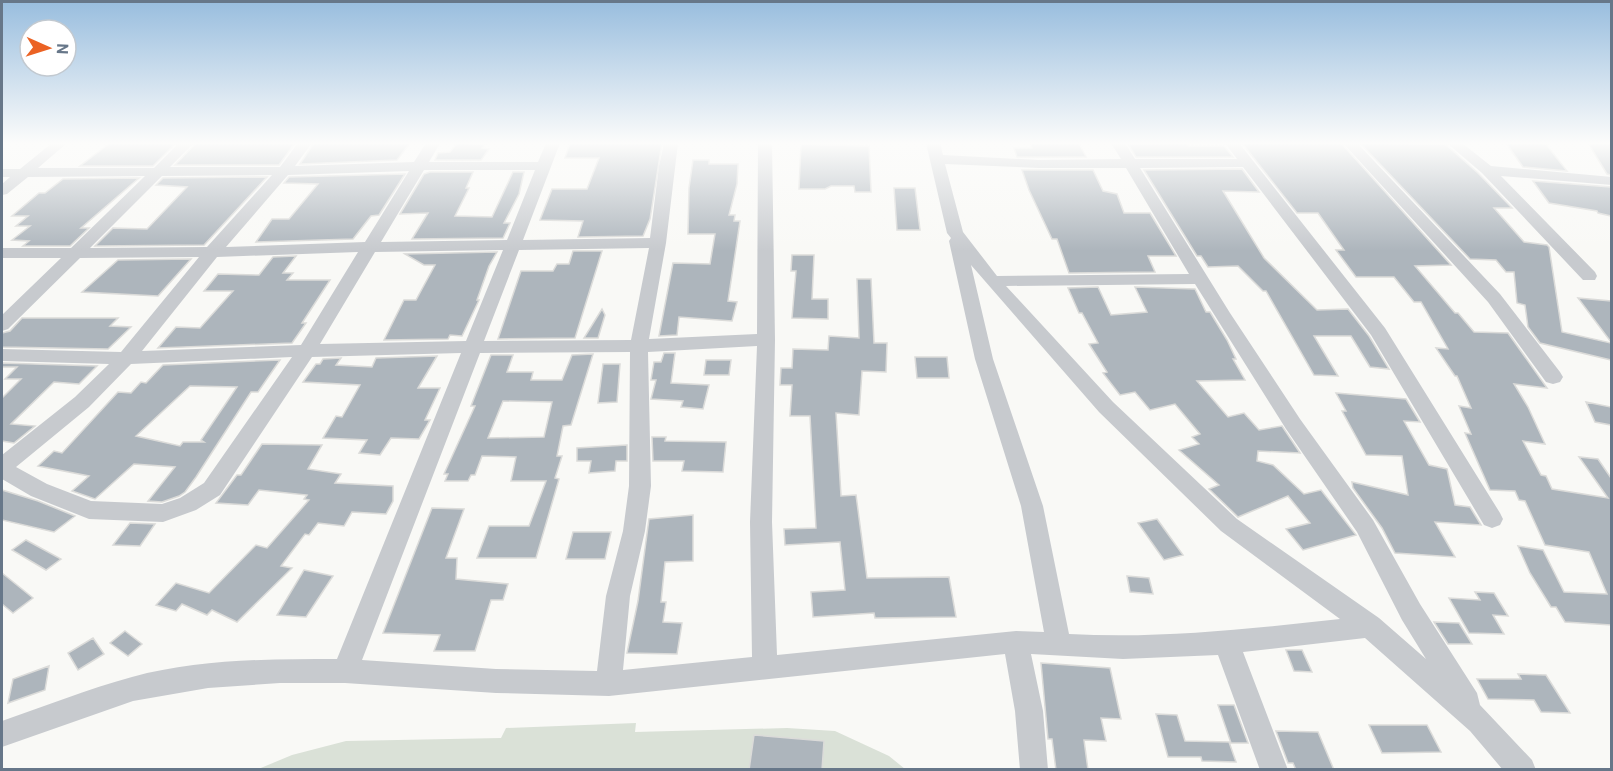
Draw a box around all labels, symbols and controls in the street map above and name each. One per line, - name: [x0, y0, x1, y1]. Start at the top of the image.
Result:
- north arrow: [18, 18, 78, 78]
- text: N: [54, 43, 73, 55]

